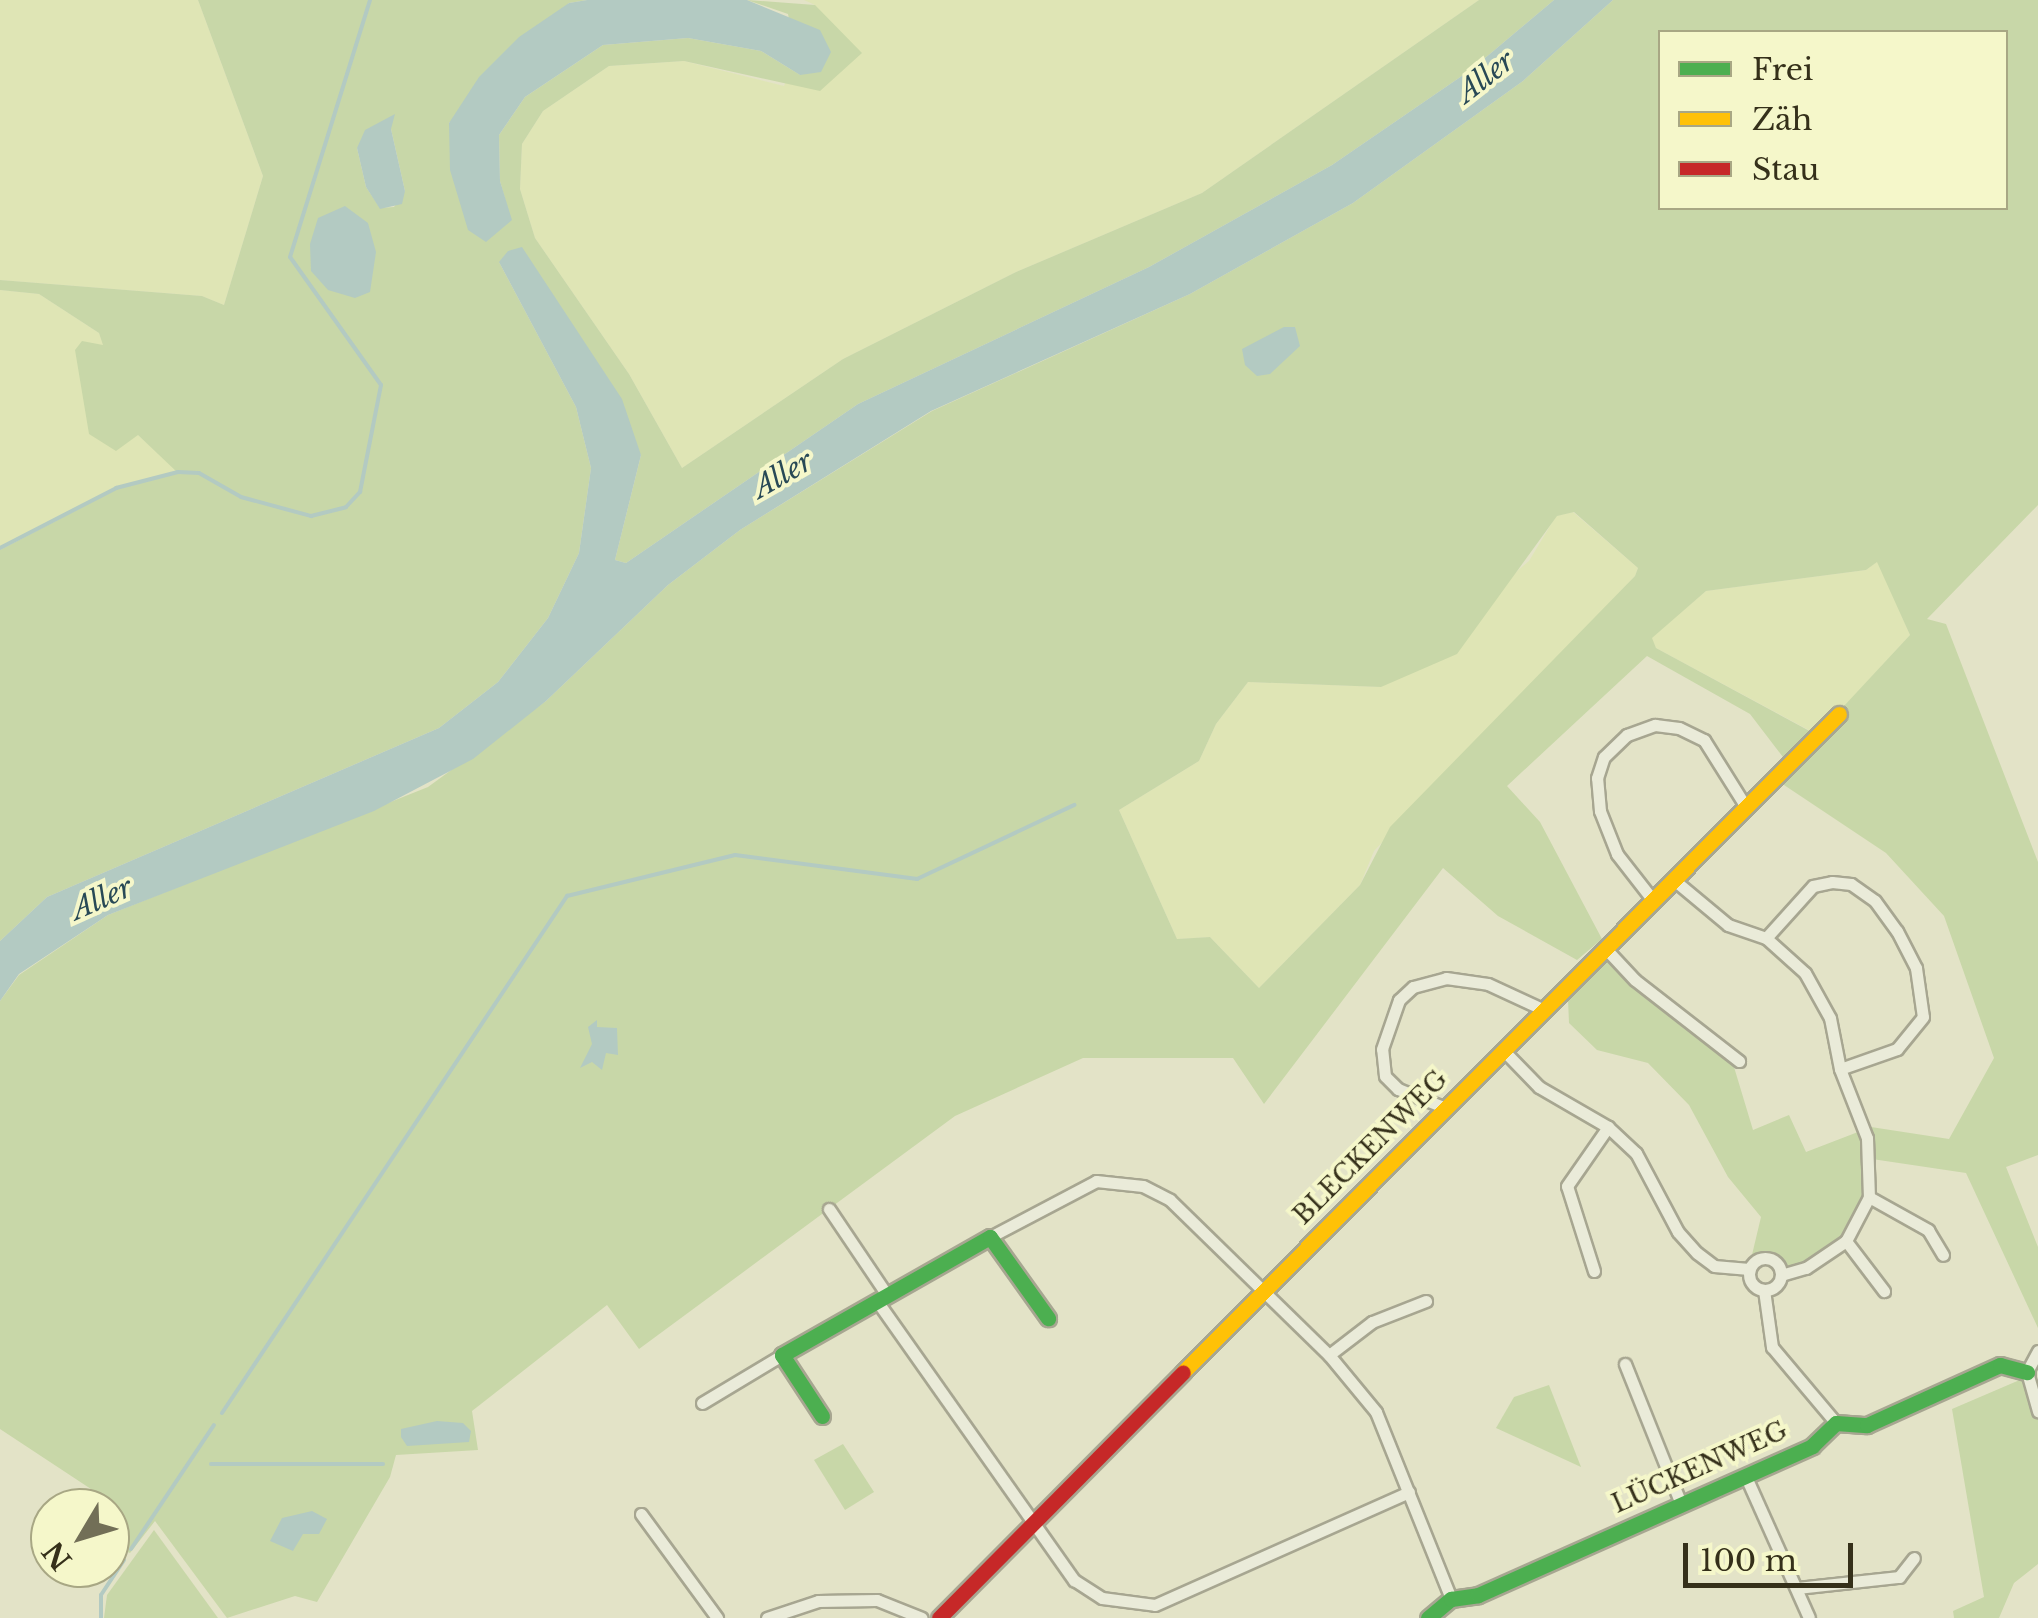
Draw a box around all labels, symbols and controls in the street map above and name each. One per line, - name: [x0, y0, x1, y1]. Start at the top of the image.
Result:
- legend: [1658, 30, 2008, 210]
- water label: Aller: [1451, 44, 1521, 110]
- text: Frei: [1752, 51, 1813, 88]
- text: Zäh: [1752, 101, 1812, 138]
- text: Stau: [1752, 151, 1819, 188]
- water label: Aller: [747, 445, 819, 505]
- water label: Aller: [66, 871, 138, 927]
- street label: BLECKENWEG: [1288, 1065, 1454, 1231]
- street label: LÜCKENWEG: [1608, 1416, 1792, 1520]
- north arrow: [30, 1488, 130, 1588]
- scale bar: [1688, 1523, 1858, 1585]
- text: N: [36, 1534, 79, 1577]
- text: 100 m: [1700, 1542, 1797, 1579]

